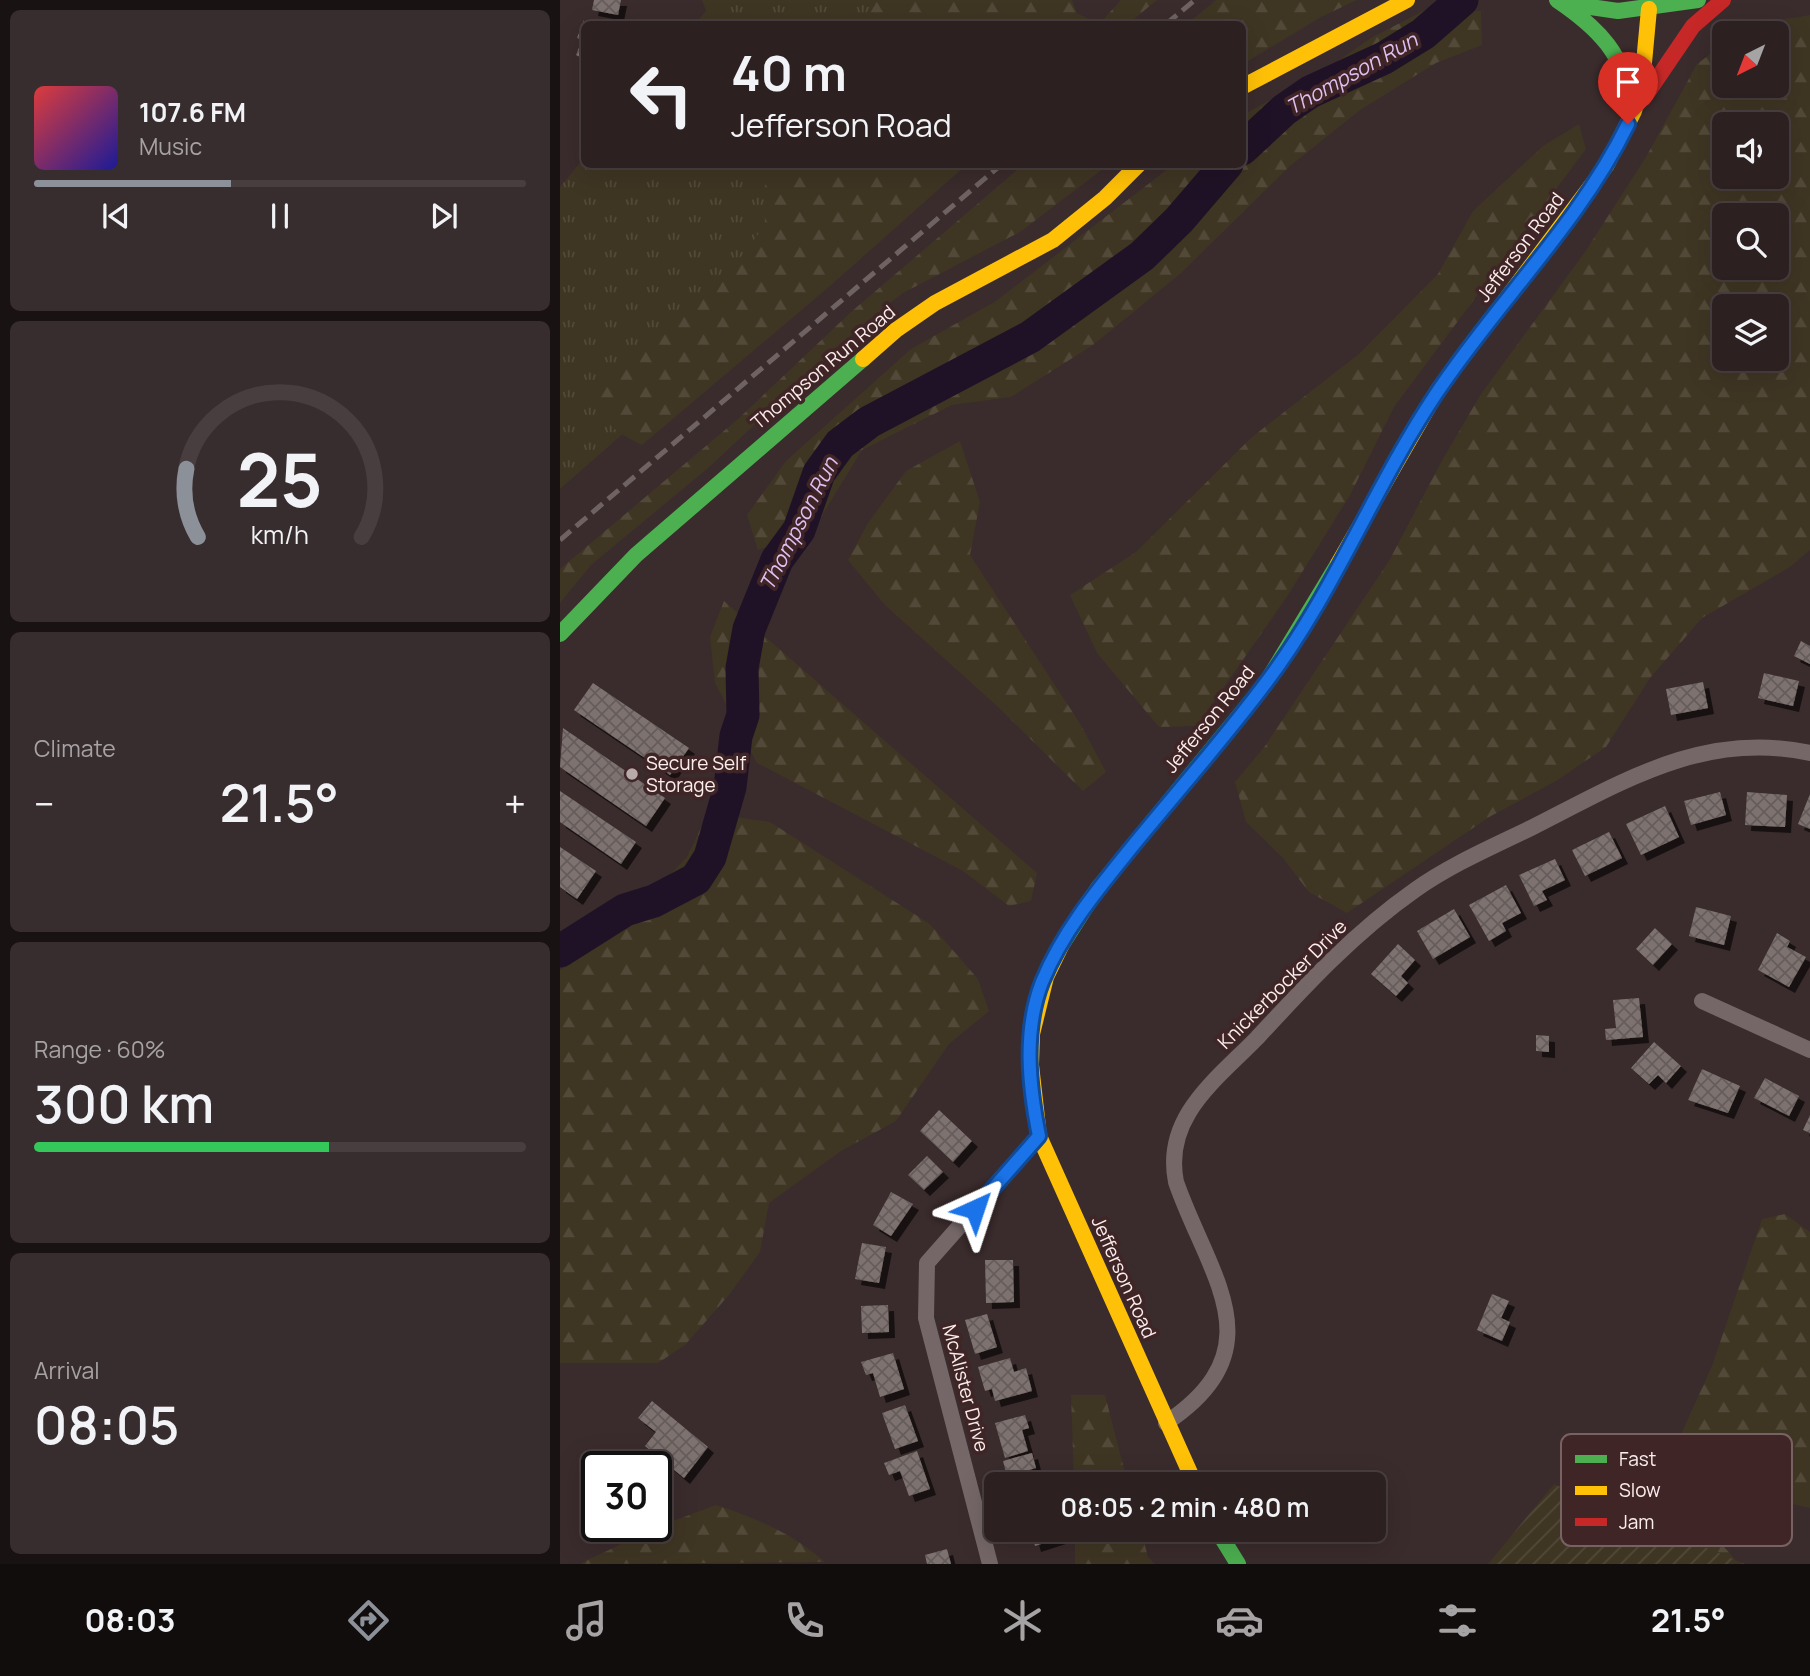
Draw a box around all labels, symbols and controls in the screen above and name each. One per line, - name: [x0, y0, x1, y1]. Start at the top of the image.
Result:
- north arrow: [1712, 21, 1788, 98]
- map controls: [1712, 21, 1789, 371]
- water label: Thompson Run: [1281, 25, 1423, 121]
- text: 40 m: [731, 39, 847, 106]
- icon: left: [616, 49, 707, 140]
- pin: [1598, 52, 1658, 124]
- icon: arrive: [1609, 63, 1647, 101]
- text: 107.6 FM: [139, 94, 246, 130]
- text: Jefferson Road: [731, 103, 952, 147]
- button: sound: [1712, 112, 1789, 189]
- text: Music: [139, 130, 202, 162]
- street label: Jefferson Road: [1470, 187, 1570, 307]
- icon: previous: [97, 197, 135, 235]
- icon: pause: [261, 197, 299, 235]
- icon: next: [425, 197, 463, 235]
- button: search: [1712, 203, 1789, 280]
- button: layers: [1712, 294, 1789, 371]
- street label: Thompson Run Road: [745, 299, 901, 435]
- text: 25: [237, 430, 323, 530]
- water label: Thompson Run: [753, 451, 844, 595]
- text: km/h: [251, 517, 309, 552]
- street label: Jefferson Road: [1158, 660, 1260, 778]
- text: Climate: [34, 732, 116, 764]
- place label: Secure Self Storage: [646, 750, 746, 798]
- marker: Secure Self Storage: [624, 766, 640, 782]
- text: 21.5°: [220, 767, 339, 838]
- text: −: [34, 777, 55, 829]
- text: +: [504, 777, 526, 829]
- street label: Knickerbocker Drive: [1212, 914, 1352, 1054]
- text: Range · 60%: [34, 1033, 165, 1065]
- text: 300 km: [34, 1068, 214, 1139]
- position arrow: [938, 1172, 1012, 1246]
- street label: Jefferson Road: [1085, 1212, 1163, 1342]
- street label: McAlister Drive: [937, 1321, 995, 1455]
- text: Arrival: [34, 1354, 100, 1386]
- text: 08:05: [34, 1389, 179, 1460]
- legend: [1561, 1434, 1792, 1546]
- text: Fast: [1619, 1446, 1656, 1472]
- speed limit sign: 30: [581, 1451, 672, 1542]
- text: Slow: [1619, 1477, 1661, 1503]
- text: 08:05 · 2 min · 480 m: [1060, 1489, 1310, 1525]
- text: Jam: [1619, 1509, 1654, 1535]
- icon: directions: [344, 1596, 393, 1645]
- icon: music: [562, 1596, 611, 1645]
- icon: phone: [780, 1596, 829, 1645]
- icon: climate: [998, 1596, 1047, 1645]
- icon: car: [1215, 1596, 1264, 1645]
- icon: filters: [1433, 1596, 1482, 1645]
- text: 08:03: [84, 1598, 176, 1642]
- text: 21.5°: [1651, 1598, 1726, 1642]

